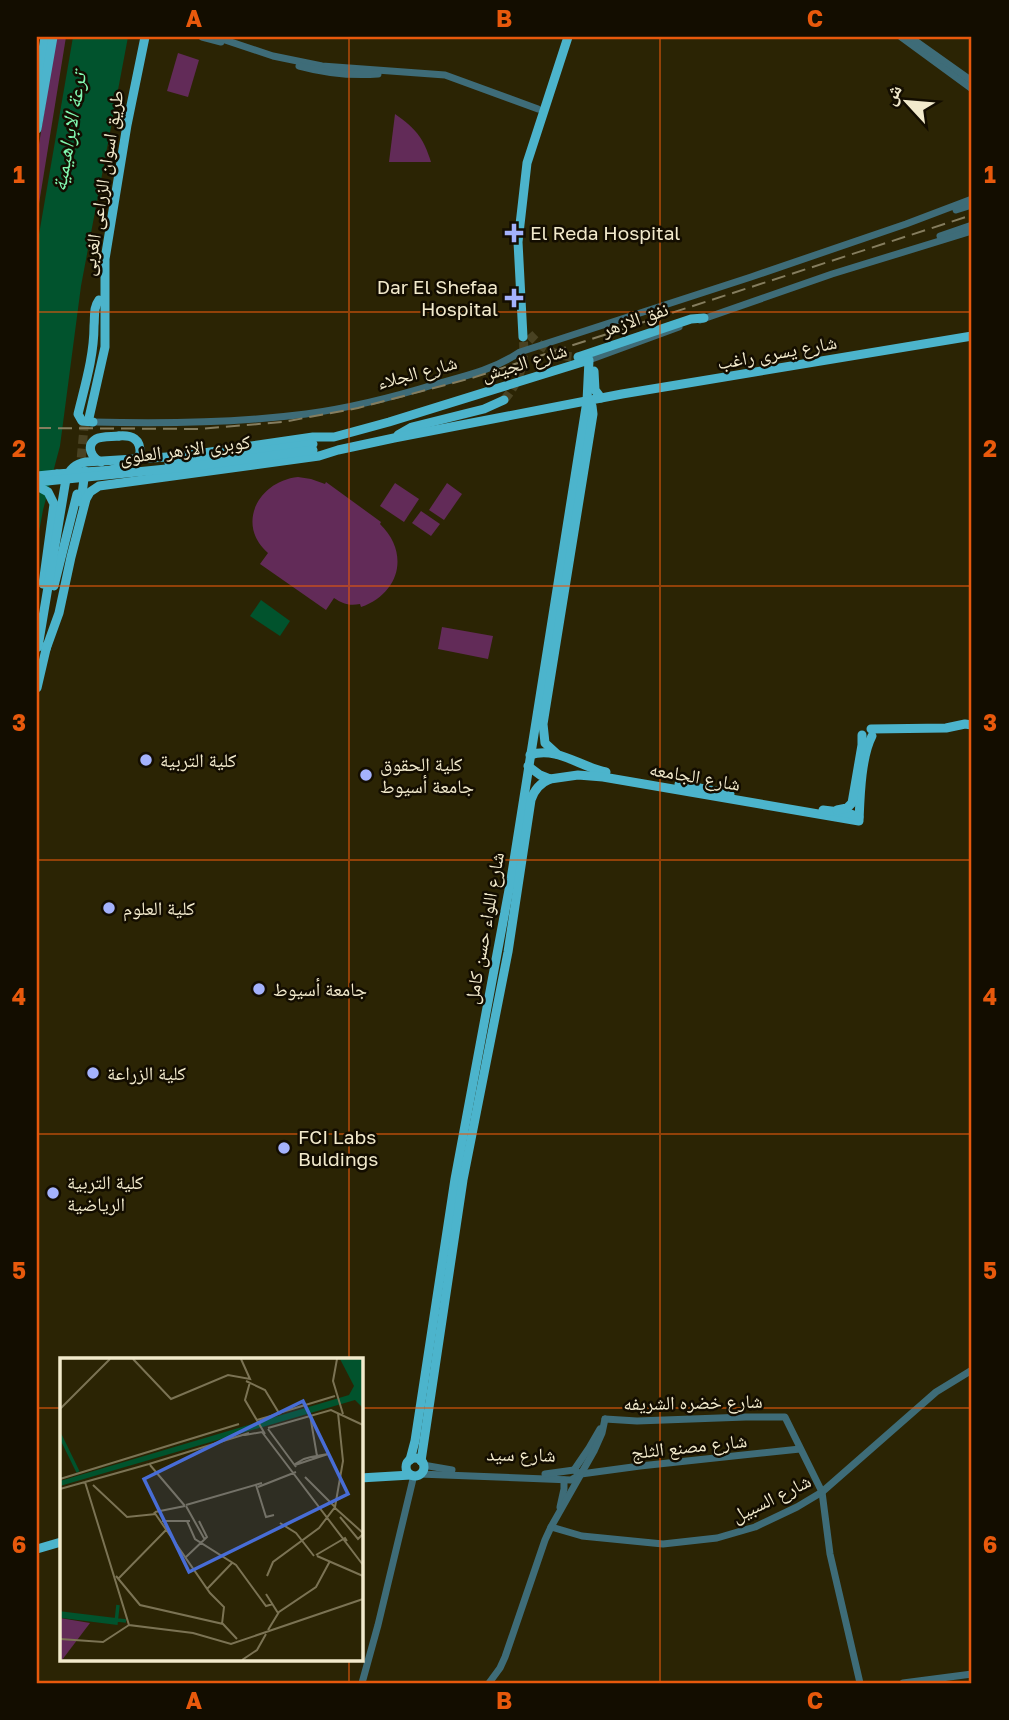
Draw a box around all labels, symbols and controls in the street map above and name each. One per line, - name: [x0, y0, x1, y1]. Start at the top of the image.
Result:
- text: A: [186, 4, 203, 32]
- text: B: [496, 4, 512, 32]
- text: C: [807, 4, 823, 32]
- water label: ترعة الابراهيمية: [45, 66, 92, 193]
- north arrow: [872, 66, 942, 136]
- text: ش: [877, 80, 907, 109]
- street label: طريق اسوان الزراعى الغربى: [75, 88, 129, 278]
- text: 1: [13, 160, 25, 188]
- text: 1: [984, 160, 996, 188]
- place label: El Reda Hospital: [530, 221, 680, 244]
- marker: El Reda Hospital: [504, 223, 524, 243]
- place label: Dar El Shefaa Hospital: [377, 275, 498, 320]
- marker: Dar El Shefaa Hospital: [504, 288, 524, 308]
- street label: نفق الازهر: [598, 296, 671, 342]
- street label: شارع يسرى راغب: [715, 330, 839, 374]
- street label: شارع الجيش: [478, 338, 570, 386]
- street label: شارع الجلاء: [374, 350, 460, 394]
- street label: كوبرى الازهر العلوى: [118, 429, 252, 469]
- text: 2: [12, 434, 26, 462]
- text: 2: [983, 434, 997, 462]
- text: 3: [12, 708, 26, 736]
- text: 3: [983, 708, 997, 736]
- place label: كلية التربية: [160, 748, 237, 772]
- marker: كلية التربية: [138, 752, 154, 768]
- place label: كلية الحقوق جامعة أسيوط: [380, 752, 474, 798]
- street label: شارع الجامعه: [648, 756, 742, 796]
- marker: كلية الحقوق جامعة أسيوط: [358, 767, 374, 783]
- street label: شارع اللواء حسن كامل: [459, 850, 509, 1006]
- place label: كلية العلوم: [123, 896, 195, 922]
- marker: كلية العلوم: [101, 900, 117, 916]
- place label: جامعة أسيوط: [273, 977, 367, 1001]
- marker: جامعة أسيوط: [251, 981, 267, 997]
- text: 4: [12, 982, 26, 1010]
- text: 4: [983, 982, 997, 1010]
- place label: كلية الزراعة: [107, 1061, 186, 1085]
- marker: كلية الزراعة: [85, 1065, 101, 1081]
- place label: FCI Labs Buldings: [298, 1125, 378, 1170]
- marker: FCI Labs Buldings: [276, 1140, 292, 1156]
- place label: كلية التربية الرياضية: [67, 1170, 144, 1216]
- marker: كلية التربية الرياضية: [45, 1185, 61, 1201]
- text: 5: [12, 1256, 26, 1284]
- text: 5: [983, 1256, 997, 1284]
- inset map: [60, 1358, 362, 1660]
- street label: شارع خضره الشريفه: [623, 1389, 763, 1415]
- street label: شارع مصنع الثلج: [630, 1428, 748, 1465]
- street label: شارع سيد: [486, 1441, 556, 1467]
- street label: شارع السبيل: [727, 1468, 815, 1528]
- text: 6: [12, 1530, 26, 1558]
- text: 6: [983, 1530, 997, 1558]
- text: A: [186, 1686, 203, 1714]
- text: B: [496, 1686, 512, 1714]
- text: C: [807, 1686, 823, 1714]

